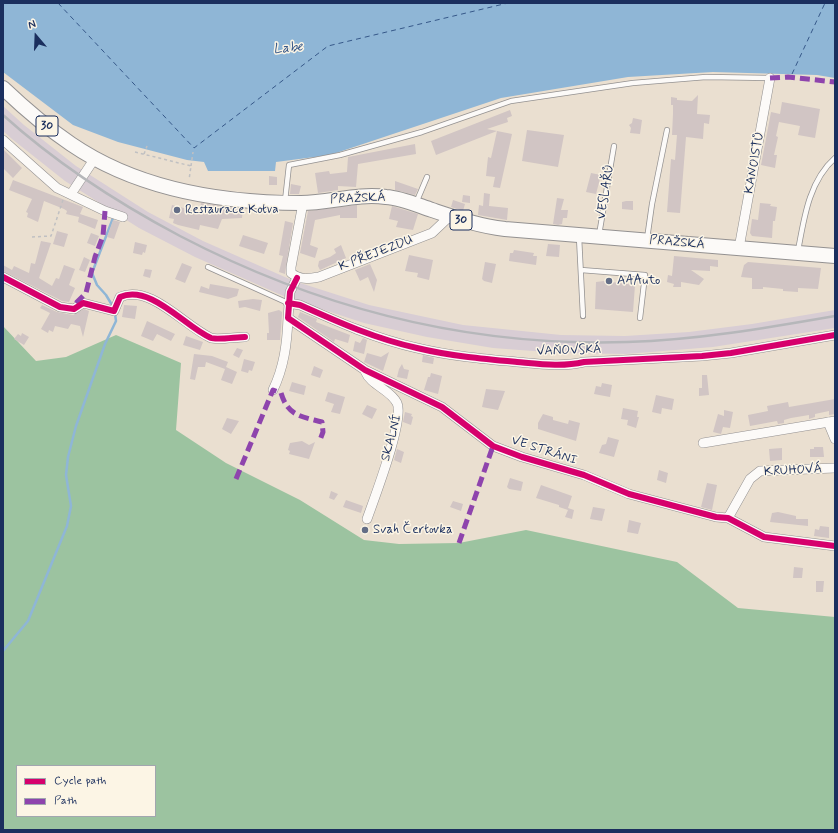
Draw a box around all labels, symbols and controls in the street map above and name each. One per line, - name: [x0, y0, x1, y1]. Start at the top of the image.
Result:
- north arrow: [16, 16, 56, 56]
- text: N: [26, 17, 38, 32]
- water label: Labe: [273, 40, 303, 58]
- road number: 30: [36, 116, 58, 136]
- street label: KANOISTŮ: [742, 131, 768, 195]
- street label: VESLAŘŮ: [594, 164, 618, 220]
- street label: PRAŽSKÁ: [330, 190, 386, 208]
- place label: Restaurace Kotva: [185, 202, 279, 218]
- marker: Restaurace Kotva: [172, 205, 182, 215]
- road number: 30: [450, 210, 472, 230]
- street label: K PŘEJEZDU: [337, 233, 415, 275]
- street label: PRAŽSKÁ: [649, 233, 705, 253]
- place label: AAAuto: [617, 273, 660, 289]
- marker: AAAuto: [604, 276, 614, 286]
- street label: VAŇOVSKÁ: [536, 342, 602, 360]
- street label: SKALNÍ: [378, 413, 406, 463]
- street label: VE STRÁNI: [509, 433, 579, 469]
- street label: KRUHOVÁ: [763, 462, 823, 480]
- place label: Svah Čertovka: [373, 522, 453, 538]
- marker: Svah Čertovka: [360, 525, 370, 535]
- legend: [16, 765, 156, 817]
- text: Cycle path: [54, 773, 106, 789]
- text: Path: [54, 793, 77, 809]

